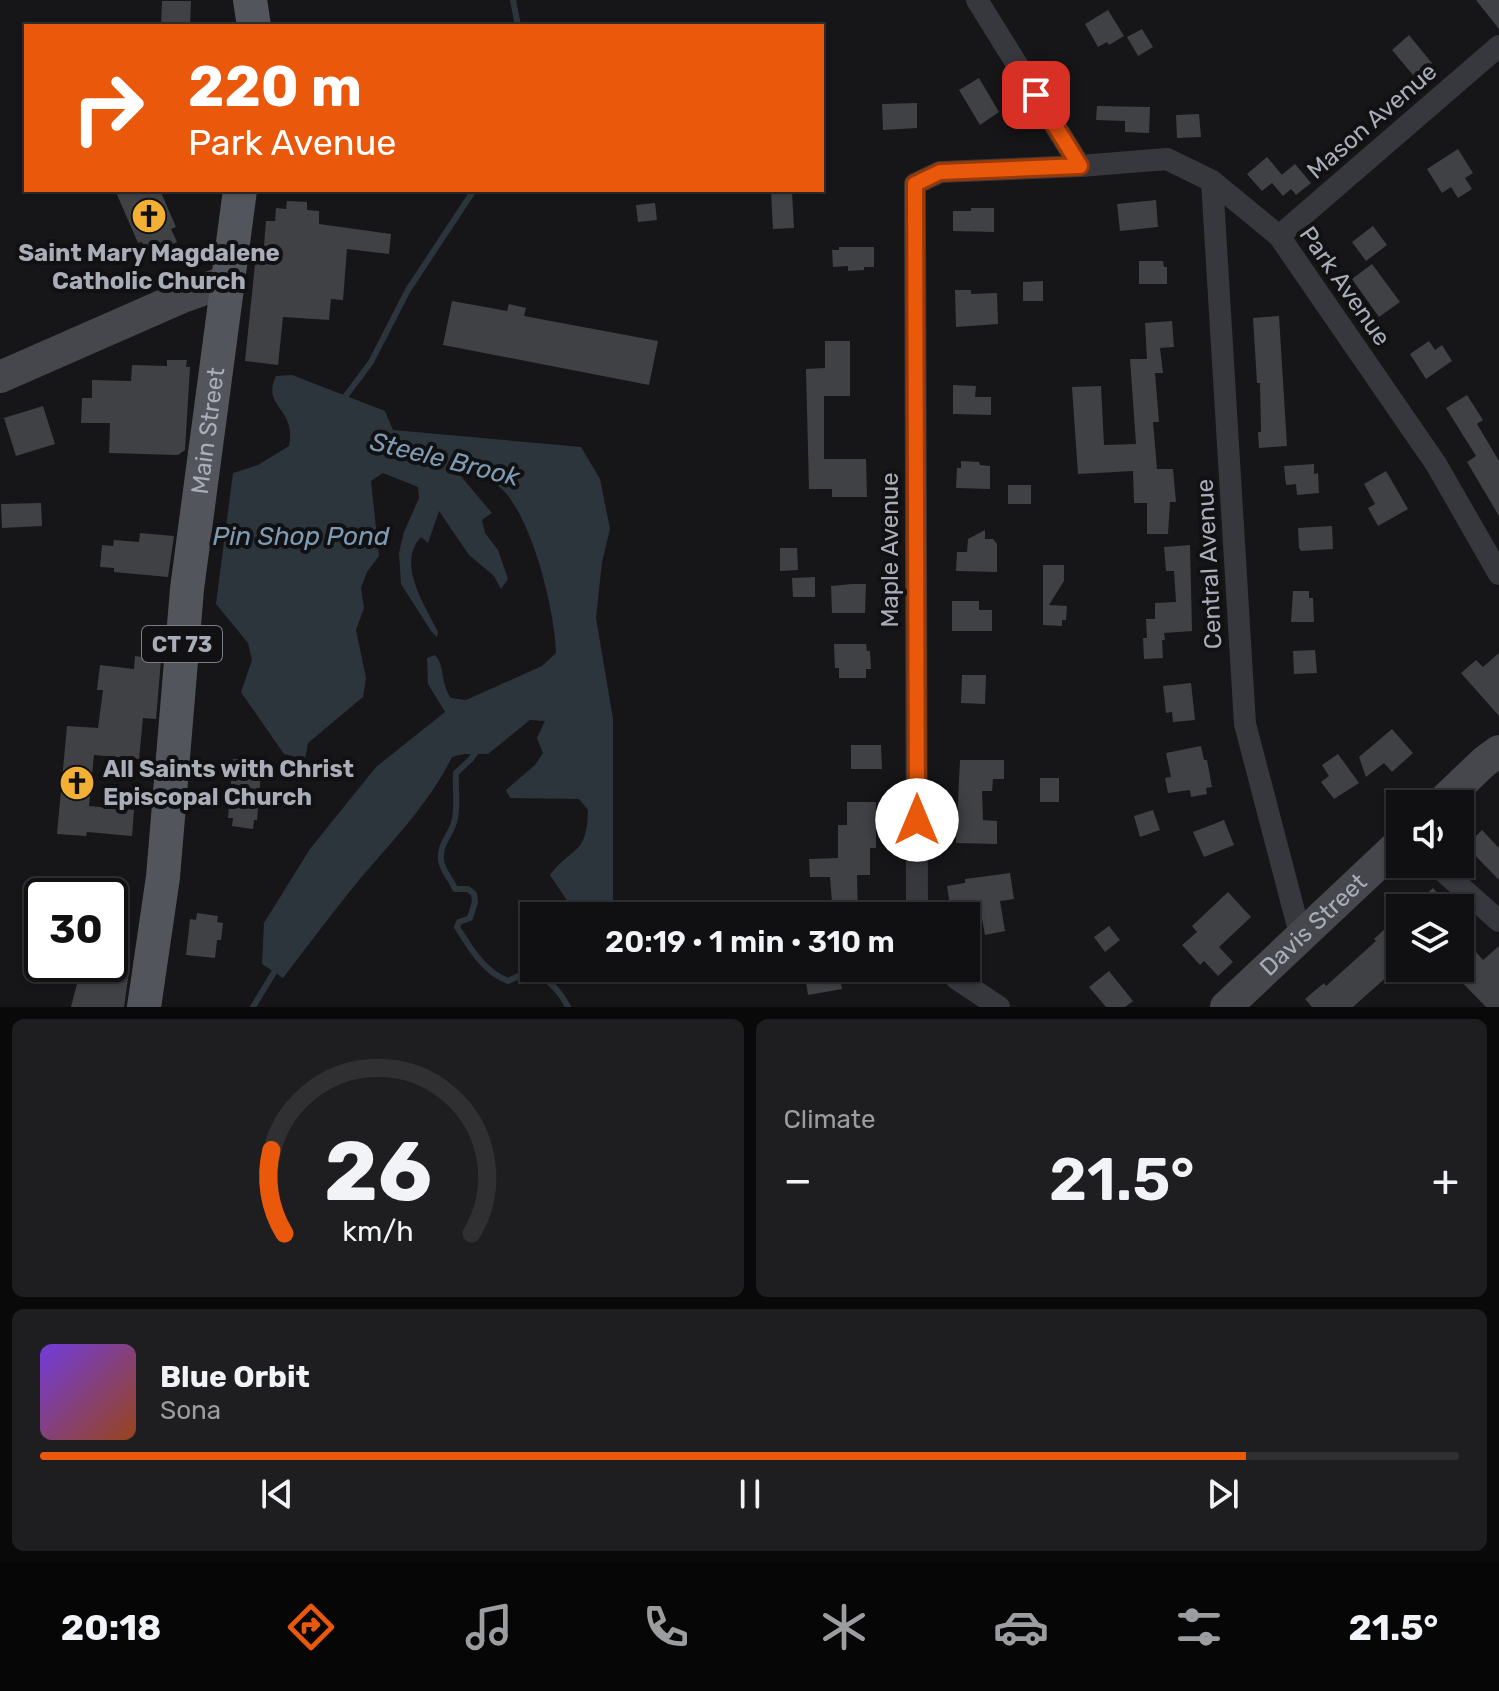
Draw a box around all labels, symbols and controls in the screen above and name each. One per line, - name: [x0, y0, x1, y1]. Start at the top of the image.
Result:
- text: 220 m: [188, 54, 362, 120]
- icon: right: [56, 56, 160, 160]
- street label: Mason Avenue: [1302, 57, 1442, 185]
- pin: [1002, 61, 1070, 129]
- icon: arrive: [1014, 73, 1058, 117]
- text: Park Avenue: [188, 121, 397, 164]
- church icon: Saint Mary Magdalene Catholic Church: [130, 197, 168, 235]
- street label: Park Avenue: [1294, 221, 1396, 351]
- place label: Saint Mary Magdalene Catholic Church: [18, 239, 280, 295]
- street label: Main Street: [186, 365, 230, 496]
- water label: Steele Brook: [367, 426, 523, 493]
- street label: Maple Avenue: [876, 472, 904, 628]
- street label: Central Avenue: [1191, 478, 1227, 650]
- water label: Pin Shop Pond: [213, 521, 390, 552]
- road number: CT 73: [142, 626, 222, 662]
- place label: All Saints with Christ Episcopal Church: [103, 755, 354, 811]
- church icon: All Saints with Christ Episcopal Church: [58, 764, 96, 802]
- position arrow: [875, 778, 959, 862]
- map controls: [1386, 790, 1474, 982]
- button: sound: [1386, 790, 1474, 878]
- street label: Davis Street: [1254, 868, 1373, 982]
- speed limit sign: 30: [24, 878, 128, 982]
- button: layers: [1386, 894, 1474, 982]
- text: 20:19 · 1 min · 310 m: [605, 924, 895, 960]
- text: Climate: [784, 1104, 876, 1135]
- text: 26: [324, 1122, 432, 1221]
- text: 21.5°: [1049, 1144, 1195, 1215]
- text: −: [784, 1154, 812, 1206]
- text: +: [1432, 1154, 1459, 1206]
- text: km/h: [342, 1214, 413, 1248]
- text: Blue Orbit: [160, 1359, 310, 1395]
- text: Sona: [160, 1395, 221, 1426]
- icon: previous: [255, 1472, 299, 1516]
- icon: pause: [728, 1472, 772, 1516]
- icon: next: [1201, 1472, 1245, 1516]
- icon: directions: [283, 1599, 339, 1655]
- icon: music: [461, 1599, 517, 1655]
- icon: phone: [638, 1599, 694, 1655]
- icon: climate: [816, 1599, 872, 1655]
- icon: car: [993, 1599, 1049, 1655]
- icon: filters: [1171, 1599, 1227, 1655]
- text: 20:18: [61, 1606, 161, 1649]
- text: 21.5°: [1349, 1606, 1438, 1649]

